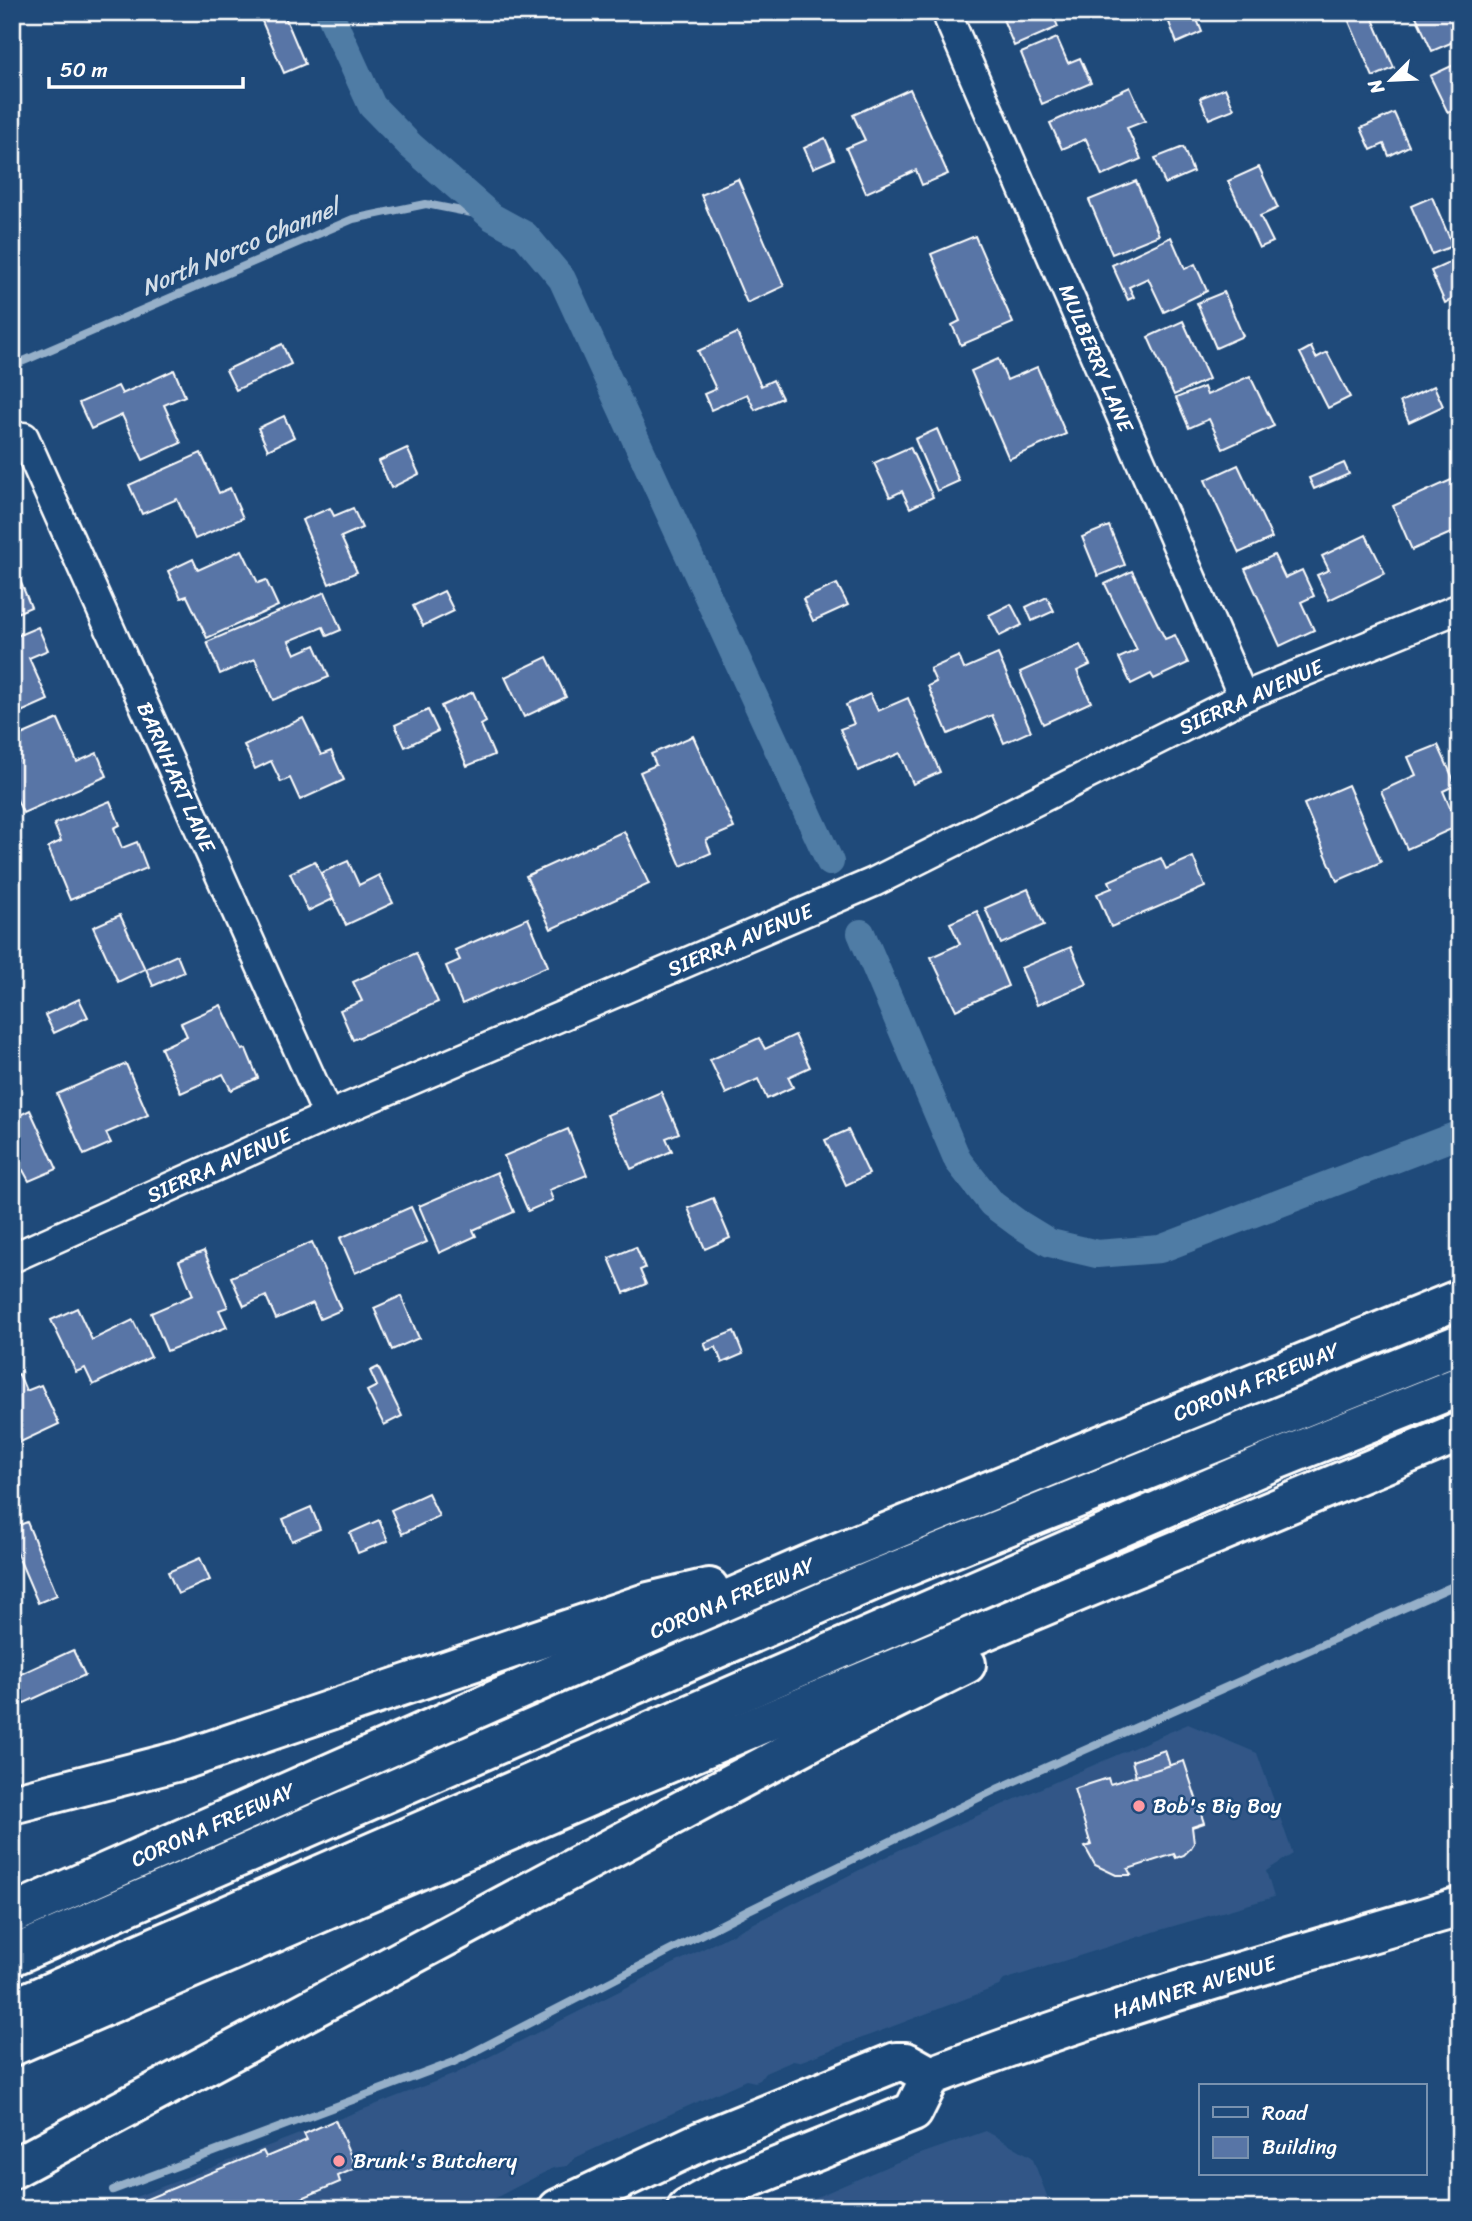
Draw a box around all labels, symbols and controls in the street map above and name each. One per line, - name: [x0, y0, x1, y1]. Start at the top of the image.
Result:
- scale bar: [49, 46, 243, 90]
- north arrow: [1356, 46, 1426, 116]
- text: 50 m: [60, 51, 108, 89]
- text: N: [1358, 73, 1394, 100]
- water label: North Norco Channel: [135, 185, 351, 308]
- street label: MULBERRY LANE: [1048, 278, 1145, 439]
- street label: SIERRA AVENUE: [1172, 648, 1331, 746]
- street label: BARNHART LANE: [126, 696, 227, 860]
- street label: SIERRA AVENUE: [661, 892, 820, 988]
- street label: SIERRA AVENUE: [140, 1116, 299, 1214]
- street label: CORONA FREEWAY: [1167, 1331, 1346, 1433]
- street label: CORONA FREEWAY: [643, 1545, 822, 1650]
- street label: CORONA FREEWAY: [125, 1771, 303, 1878]
- place label: Bob's Big Boy: [1153, 1787, 1282, 1825]
- marker: Bob's Big Boy: [1131, 1798, 1147, 1814]
- street label: HAMNER AVENUE: [1108, 1944, 1282, 2030]
- legend: [1199, 2084, 1426, 2176]
- text: Road: [1262, 2094, 1309, 2132]
- text: Building: [1262, 2128, 1338, 2166]
- place label: Brunk's Butchery: [353, 2142, 517, 2180]
- marker: Brunk's Butchery: [331, 2153, 347, 2169]

